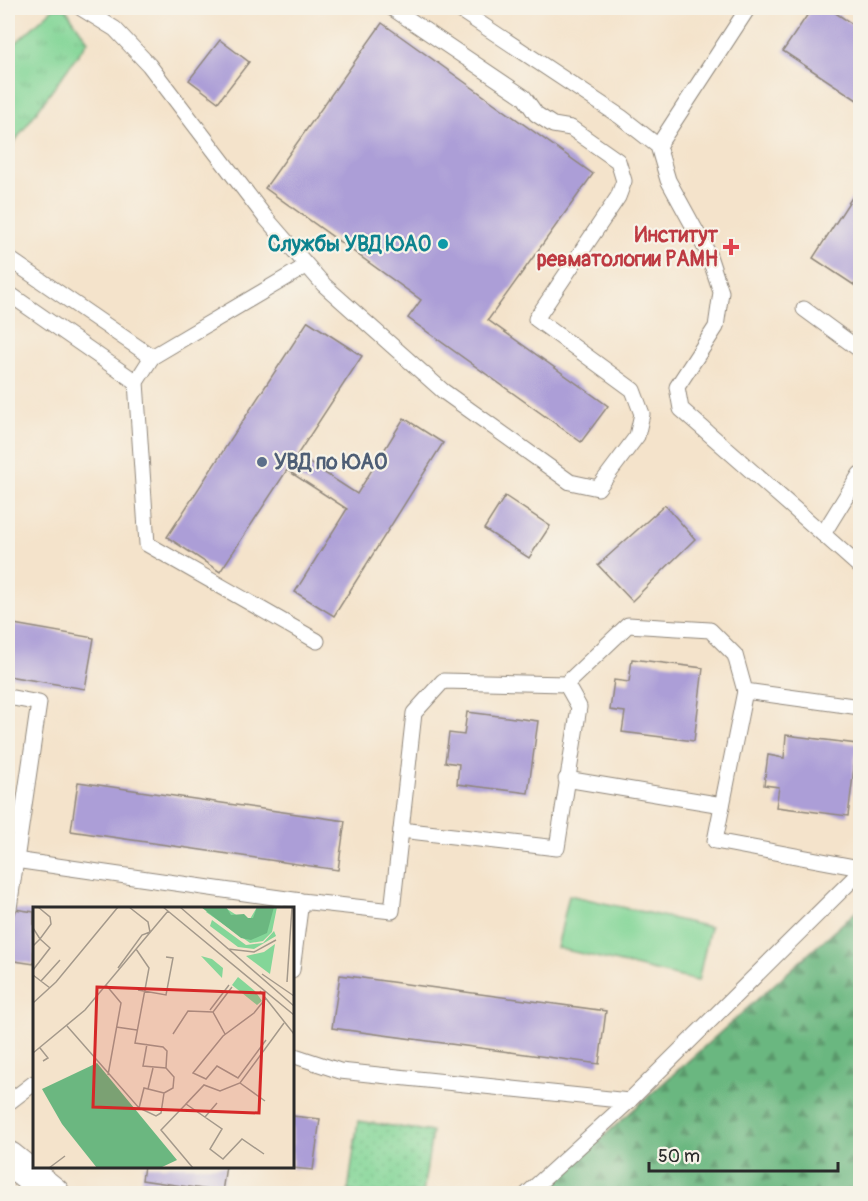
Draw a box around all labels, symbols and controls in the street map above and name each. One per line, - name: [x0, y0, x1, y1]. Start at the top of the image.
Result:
- place label: Институт ревматологии РАМН: [537, 222, 718, 273]
- place label: Службы УВД ЮАО: [268, 231, 431, 258]
- marker: Службы УВД ЮАО: [436, 237, 450, 251]
- marker: Институт ревматологии РАМН: [722, 238, 740, 256]
- place label: УВД по ЮАО: [274, 449, 387, 476]
- marker: УВД по ЮАО: [255, 455, 269, 469]
- inset map: [33, 907, 294, 1168]
- scale bar: [649, 1135, 838, 1173]
- text: 50 m: [658, 1145, 700, 1168]

